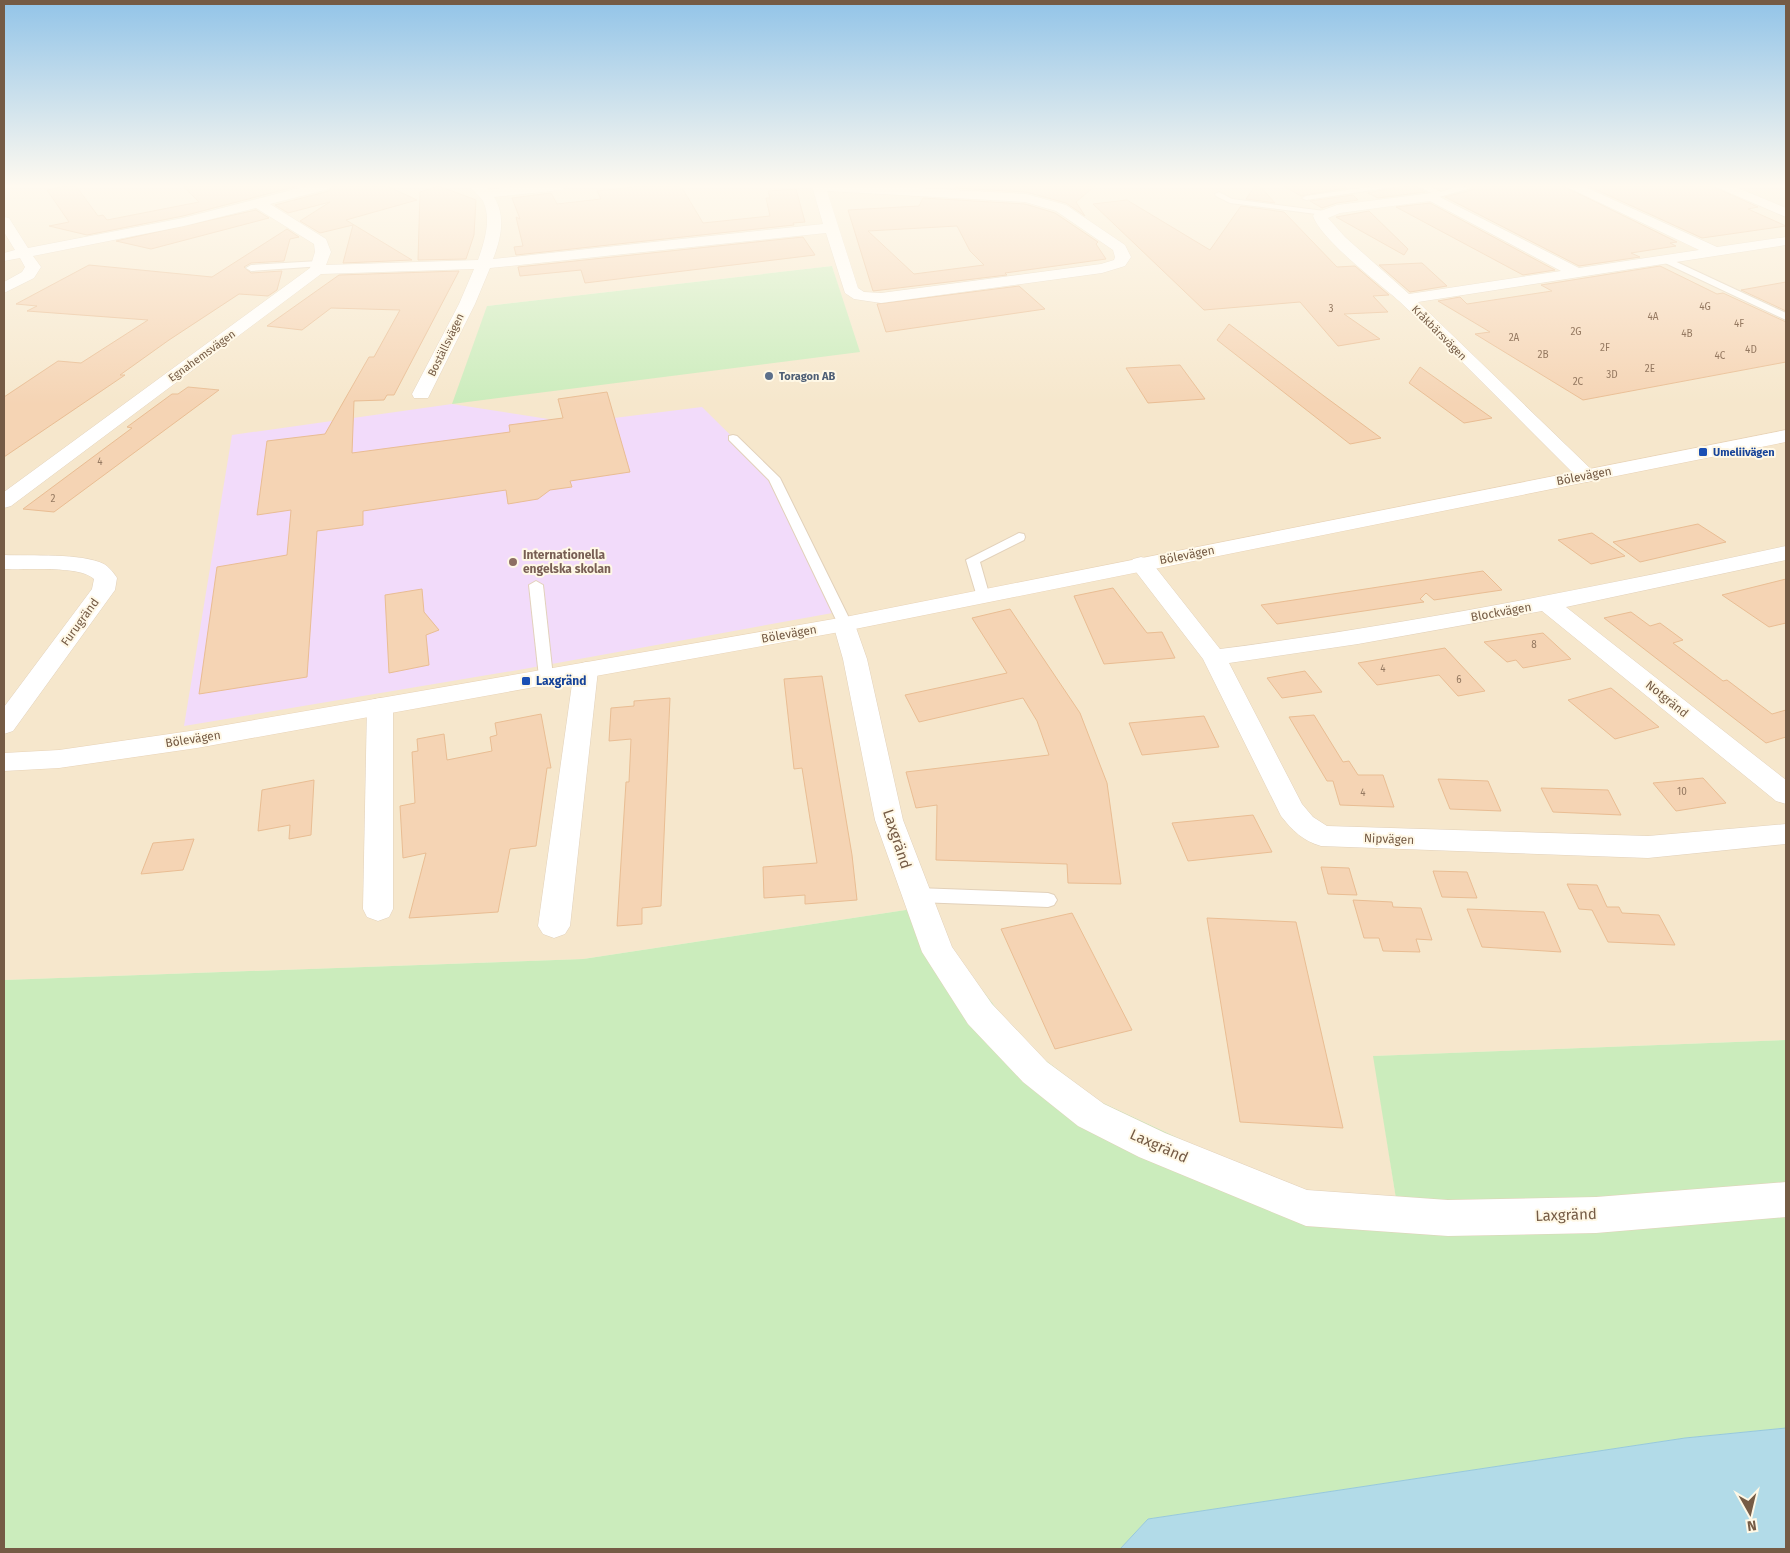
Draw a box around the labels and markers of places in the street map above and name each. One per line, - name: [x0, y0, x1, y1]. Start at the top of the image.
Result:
- marker: Toragon AB: [763, 370, 775, 382]
- place label: Toragon AB: [779, 370, 835, 383]
- marker: Umeliivägen: [1697, 446, 1709, 458]
- place label: Umeliivägen: [1713, 446, 1775, 459]
- place label: Internationella engelska skolan: [523, 548, 611, 576]
- marker: Internationella engelska skolan: [507, 556, 519, 568]
- place label: Laxgränd: [536, 674, 586, 688]
- marker: Laxgränd: [520, 675, 532, 687]

